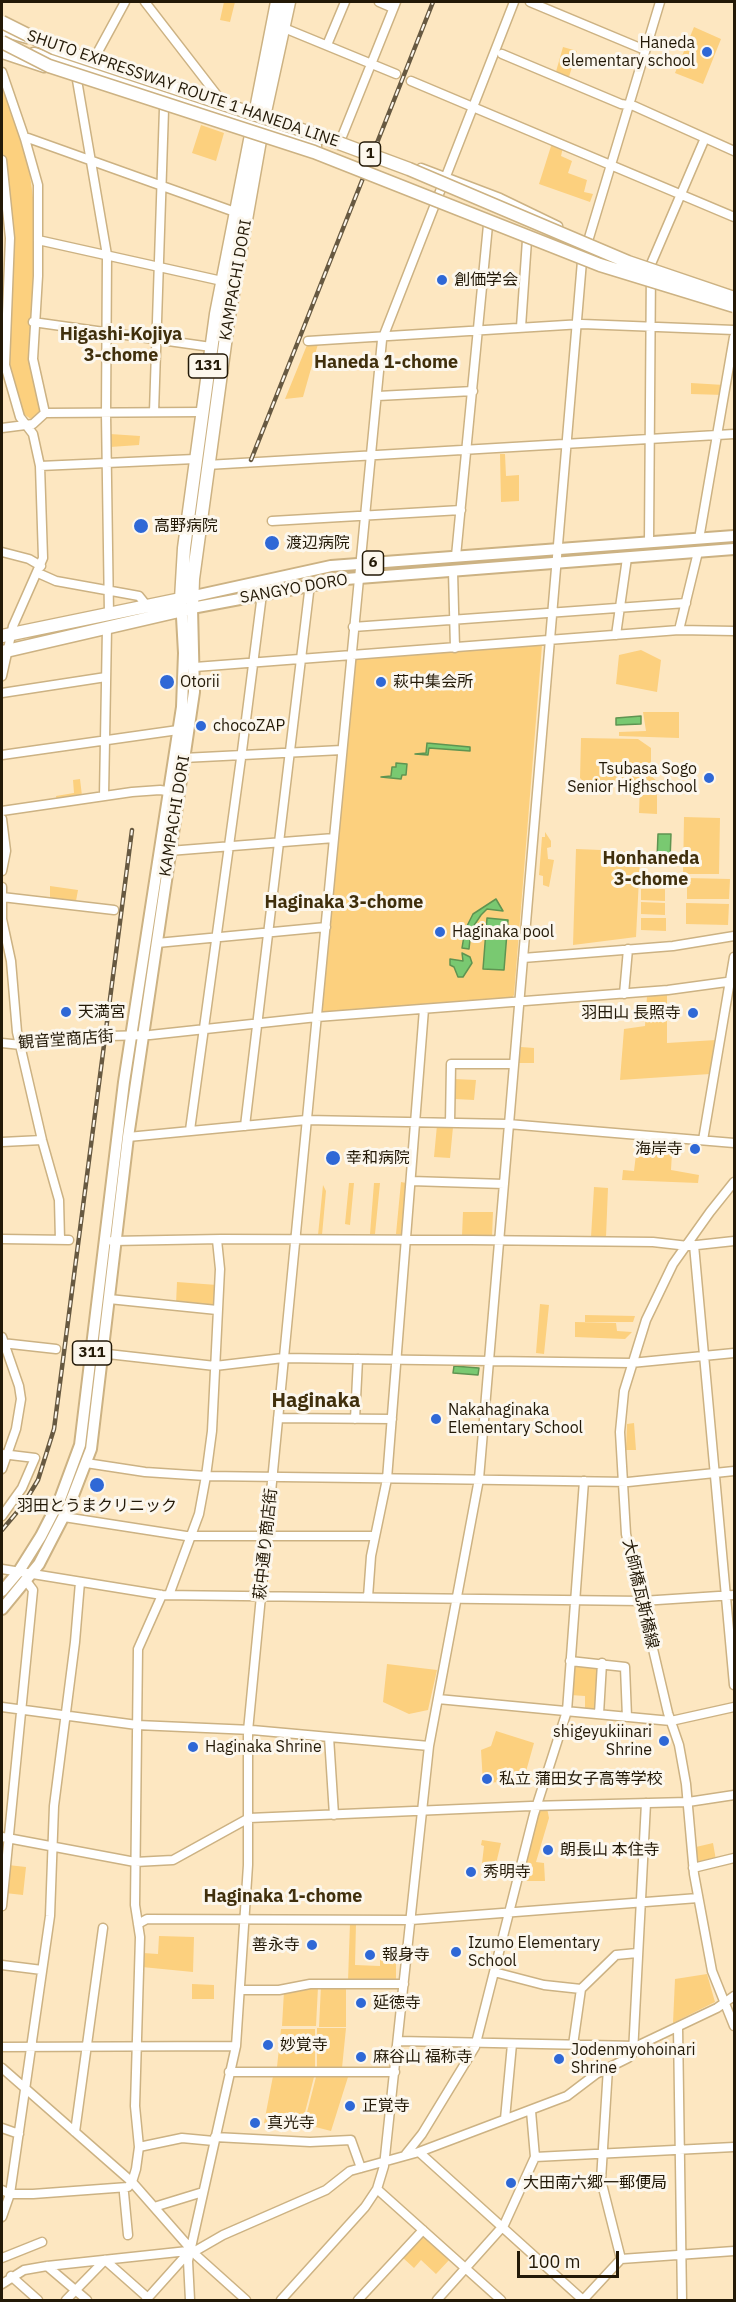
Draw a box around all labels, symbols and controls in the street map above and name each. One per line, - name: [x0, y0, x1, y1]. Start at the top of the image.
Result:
- street label: SHUTO EXPRESSWAY ROUTE 1 HANEDA LINE: [24, 26, 342, 152]
- place label: Haneda elementary school: [562, 33, 695, 71]
- marker: Haneda elementary school: [700, 45, 714, 59]
- road number: 1: [360, 142, 380, 166]
- street label: KAMPACHI DORI: [216, 218, 256, 342]
- place label: 創価学会: [454, 270, 518, 290]
- marker: 創価学会: [435, 273, 449, 287]
- district label: Higashi-Kojiya 3-chome: [60, 324, 182, 366]
- district label: Haneda 1-chome: [314, 352, 458, 374]
- road number: 131: [188, 354, 228, 378]
- place label: 高野病院: [154, 516, 218, 536]
- marker: 高野病院: [132, 517, 150, 535]
- place label: 渡辺病院: [286, 533, 350, 553]
- marker: 渡辺病院: [263, 534, 281, 552]
- road number: 6: [362, 551, 384, 575]
- street label: SANGYO DORO: [239, 570, 349, 608]
- place label: Otorii: [180, 672, 220, 692]
- place label: 萩中集会所: [393, 672, 473, 692]
- marker: Otorii: [158, 673, 176, 691]
- marker: 萩中集会所: [374, 675, 388, 689]
- place label: chocoZAP: [213, 716, 285, 736]
- marker: chocoZAP: [194, 719, 208, 733]
- street label: KAMPACHI DORI: [156, 754, 194, 878]
- place label: Tsubasa Sogo Senior Highschool: [567, 759, 697, 797]
- marker: Tsubasa Sogo Senior Highschool: [702, 771, 716, 785]
- district label: Honhaneda 3-chome: [603, 848, 699, 890]
- district label: Haginaka 3-chome: [265, 892, 423, 914]
- place label: Haginaka pool: [452, 922, 554, 942]
- marker: Haginaka pool: [433, 925, 447, 939]
- place label: 天満宮: [78, 1002, 126, 1022]
- place label: 羽田山 長照寺: [581, 1003, 681, 1023]
- marker: 天満宮: [59, 1005, 73, 1019]
- marker: 羽田山 長照寺: [686, 1006, 700, 1020]
- street label: 観音堂商店街: [17, 1027, 115, 1053]
- place label: 海岸寺: [635, 1139, 683, 1159]
- marker: 海岸寺: [688, 1142, 702, 1156]
- place label: 幸和病院: [346, 1148, 410, 1168]
- marker: 幸和病院: [324, 1149, 342, 1167]
- road number: 311: [72, 1341, 112, 1365]
- district label: Haginaka: [272, 1389, 360, 1413]
- place label: Nakahaginaka Elementary School: [448, 1400, 583, 1438]
- marker: Nakahaginaka Elementary School: [429, 1412, 443, 1426]
- marker: 羽田とうまクリニック: [88, 1476, 106, 1494]
- street label: 萩中通り商店街: [251, 1487, 281, 1601]
- place label: 羽田とうまクリニック: [17, 1496, 177, 1516]
- street label: 大師橋瓦斯橋線: [618, 1537, 662, 1651]
- place label: shigeyukiinari Shrine: [553, 1722, 652, 1760]
- marker: shigeyukiinari Shrine: [657, 1734, 671, 1748]
- place label: Haginaka Shrine: [205, 1737, 322, 1757]
- marker: Haginaka Shrine: [186, 1740, 200, 1754]
- place label: 私立 蒲田女子高等学校: [499, 1769, 663, 1789]
- marker: 私立 蒲田女子高等学校: [480, 1772, 494, 1786]
- place label: 朗長山 本住寺: [560, 1840, 660, 1860]
- marker: 朗長山 本住寺: [541, 1843, 555, 1857]
- place label: 秀明寺: [483, 1862, 531, 1882]
- marker: 秀明寺: [464, 1865, 478, 1879]
- district label: Haginaka 1-chome: [204, 1886, 362, 1908]
- place label: Izumo Elementary School: [468, 1933, 600, 1971]
- place label: 善永寺: [252, 1935, 300, 1955]
- marker: 善永寺: [305, 1938, 319, 1952]
- place label: 報身寺: [382, 1945, 430, 1965]
- marker: Izumo Elementary School: [449, 1945, 463, 1959]
- marker: 報身寺: [363, 1948, 377, 1962]
- place label: 延徳寺: [373, 1993, 421, 2013]
- marker: 延徳寺: [354, 1996, 368, 2010]
- place label: 妙覚寺: [280, 2035, 328, 2055]
- marker: 妙覚寺: [261, 2038, 275, 2052]
- place label: Jodenmyohoinari Shrine: [571, 2040, 696, 2078]
- place label: 麻谷山 福称寺: [373, 2047, 473, 2067]
- marker: 麻谷山 福称寺: [354, 2050, 368, 2064]
- marker: Jodenmyohoinari Shrine: [552, 2052, 566, 2066]
- place label: 正覚寺: [362, 2096, 410, 2116]
- marker: 正覚寺: [343, 2099, 357, 2113]
- place label: 真光寺: [267, 2113, 315, 2133]
- marker: 真光寺: [248, 2116, 262, 2130]
- place label: 大田南六郷一郵便局: [523, 2173, 667, 2193]
- marker: 大田南六郷一郵便局: [504, 2176, 518, 2190]
- scale bar: [520, 2239, 622, 2277]
- text: 100 m: [528, 2250, 580, 2273]

